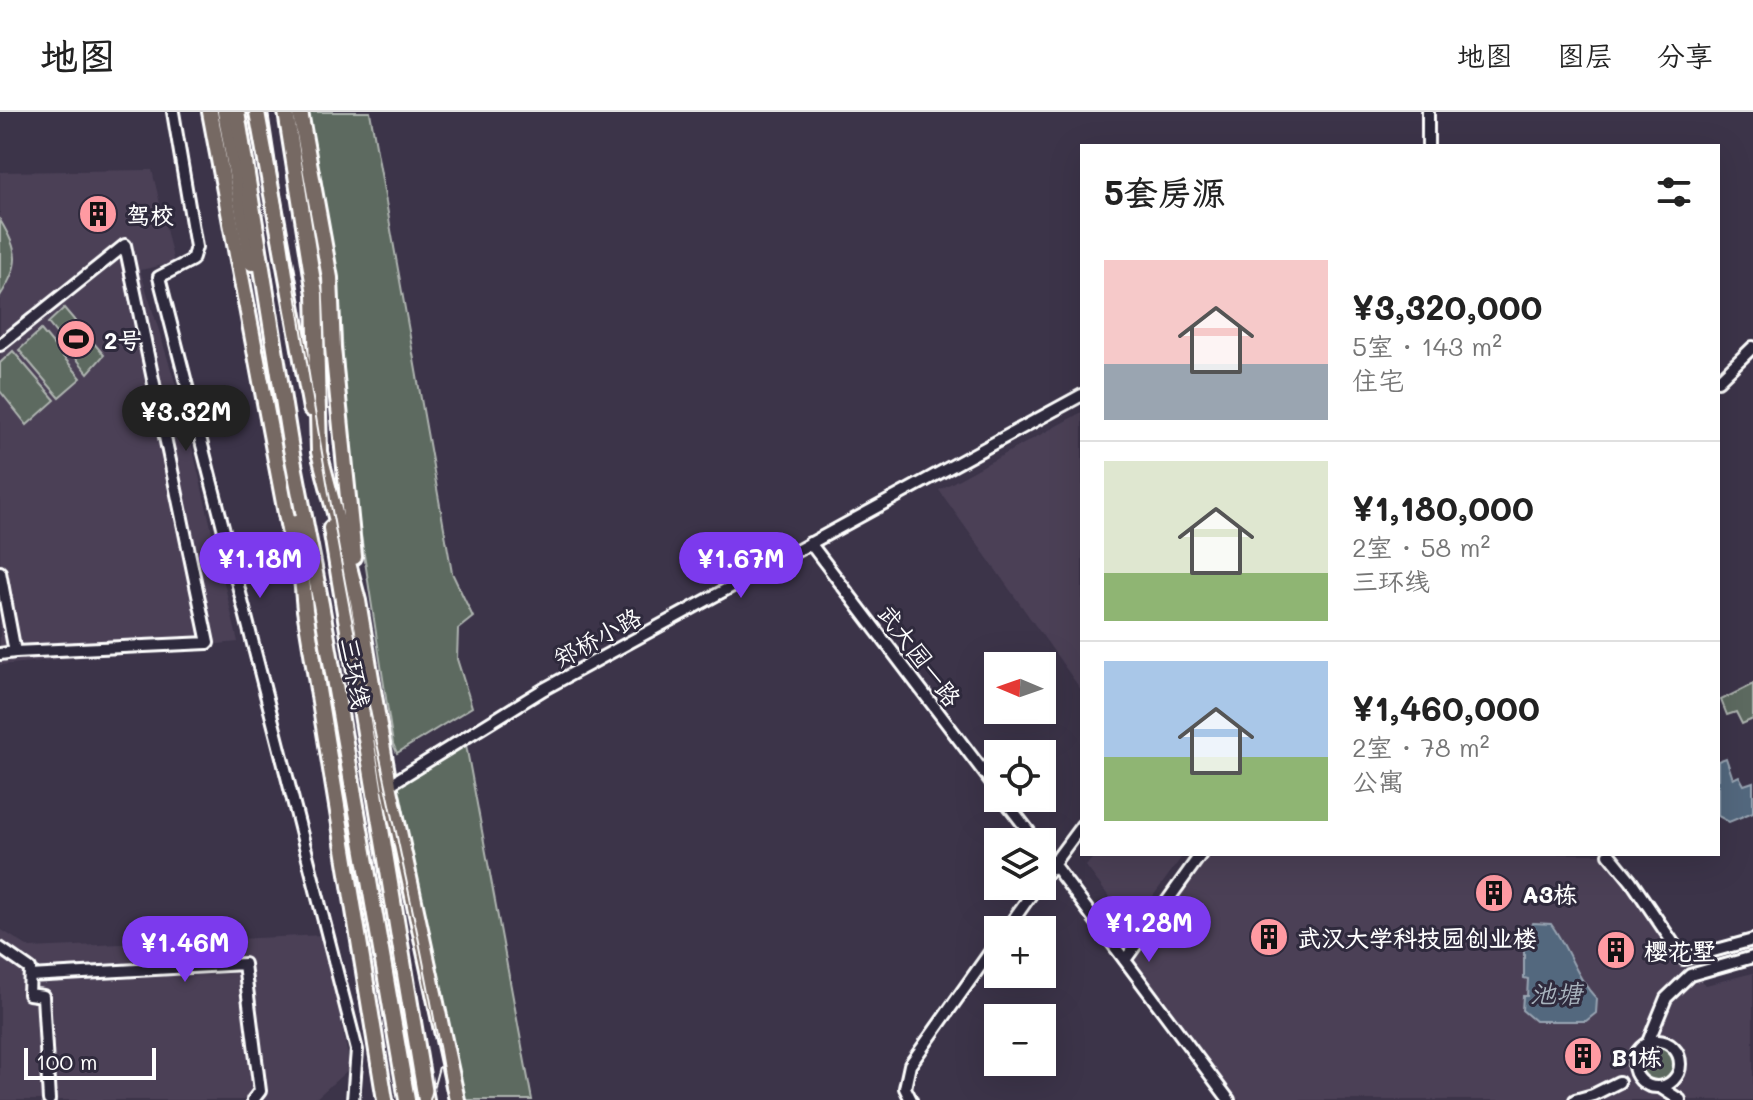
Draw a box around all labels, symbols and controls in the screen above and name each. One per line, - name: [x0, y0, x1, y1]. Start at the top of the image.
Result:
- text: 地图: [40, 30, 116, 80]
- text: 地图: [1457, 37, 1513, 73]
- text: 图层: [1557, 37, 1613, 73]
- text: 分享: [1657, 37, 1713, 73]
- text: 5套房源: [1104, 169, 1226, 214]
- icon: filters: [1652, 170, 1696, 214]
- building icon: 驾校: [77, 193, 119, 235]
- place label: 驾校: [126, 199, 174, 230]
- text: ¥3,320,000: [1352, 284, 1542, 329]
- icon: home: [1168, 292, 1264, 388]
- sports icon: 2号: [55, 318, 97, 360]
- place label: 2号: [104, 324, 141, 355]
- text: 5室 · 143 m²: [1352, 329, 1502, 363]
- text: 住宅: [1352, 363, 1404, 397]
- pin: ¥3.32M: [121, 385, 251, 453]
- text: ¥3.32M: [140, 394, 232, 428]
- text: ¥1,180,000: [1352, 485, 1534, 530]
- icon: home: [1168, 493, 1264, 589]
- text: 2室 · 58 m²: [1352, 530, 1490, 564]
- pin: ¥1.18M: [195, 532, 325, 600]
- pin: ¥1.67M: [676, 532, 806, 600]
- text: ¥1.18M: [217, 541, 303, 575]
- text: ¥1.67M: [697, 541, 785, 575]
- text: 三环线: [1352, 564, 1430, 598]
- street label: 武大园一路: [872, 598, 968, 712]
- street label: 郑桥小路: [548, 600, 646, 674]
- street label: 三环线: [334, 635, 378, 711]
- north arrow: [984, 652, 1056, 724]
- map controls: [984, 652, 1056, 1076]
- text: ¥1,460,000: [1352, 685, 1540, 730]
- icon: home: [1168, 693, 1264, 789]
- text: 2室 · 78 m²: [1352, 730, 1490, 764]
- button: locate: [984, 740, 1056, 812]
- text: 公寓: [1352, 764, 1404, 798]
- button: layers: [984, 828, 1056, 900]
- building icon: A3栋: [1473, 872, 1515, 914]
- place label: A3栋: [1522, 878, 1577, 909]
- pin: ¥1.28M: [1084, 896, 1214, 964]
- text: ¥1.28M: [1105, 905, 1193, 939]
- pin: ¥1.46M: [120, 916, 250, 984]
- button: +: [984, 916, 1056, 988]
- building icon: 武汉大学科技园创业楼: [1248, 916, 1290, 958]
- place label: 武汉大学科技园创业楼: [1297, 922, 1537, 953]
- text: ¥1.46M: [140, 925, 230, 959]
- building icon: 樱花墅: [1595, 929, 1637, 971]
- place label: 樱花墅: [1644, 935, 1716, 966]
- water label: 池塘: [1530, 976, 1585, 1010]
- button: −: [984, 1004, 1056, 1076]
- building icon: B1栋: [1562, 1035, 1604, 1077]
- place label: B1栋: [1611, 1041, 1662, 1072]
- scale bar: [24, 1044, 156, 1080]
- text: 100 m: [36, 1047, 98, 1076]

